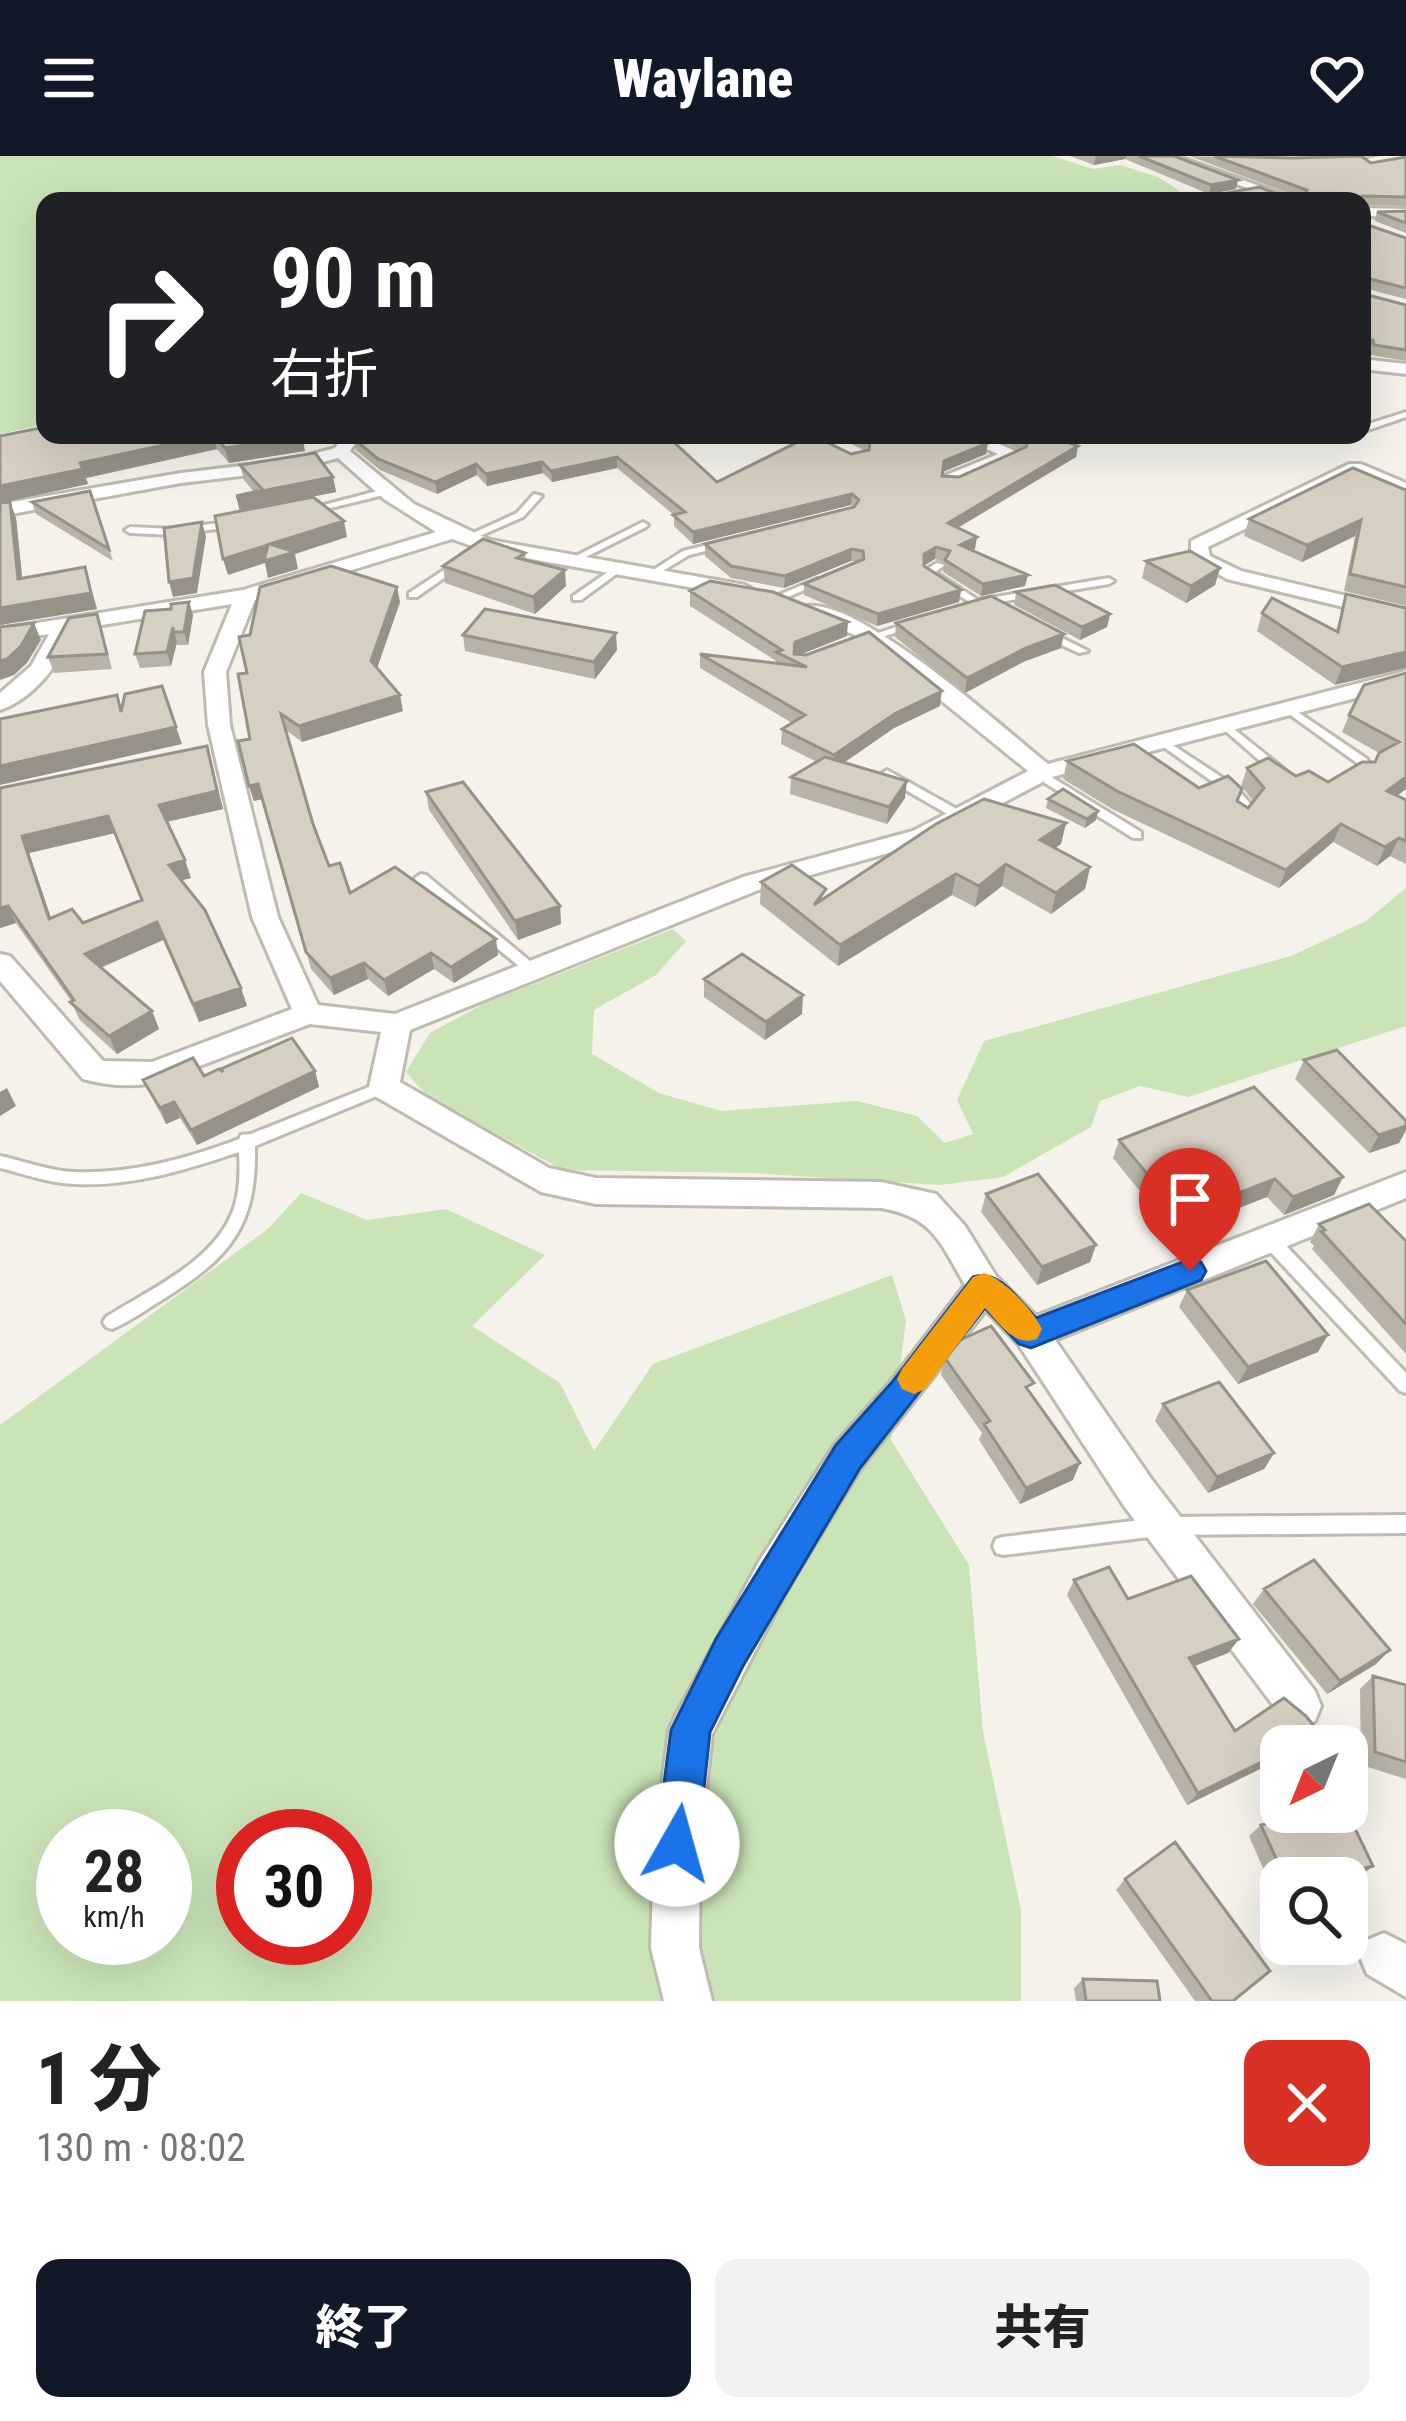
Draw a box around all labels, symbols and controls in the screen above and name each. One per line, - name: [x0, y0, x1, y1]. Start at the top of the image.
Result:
- icon: menu: [36, 45, 102, 111]
- icon: heart: [1304, 45, 1370, 111]
- text: Waylane: [613, 47, 793, 110]
- text: 90 m: [270, 229, 437, 328]
- icon: right: [72, 240, 228, 396]
- text: 右折: [270, 343, 378, 406]
- pin: [1139, 1148, 1241, 1271]
- icon: arrive: [1157, 1166, 1223, 1232]
- north arrow: [1260, 1725, 1368, 1833]
- map controls: [1260, 1725, 1368, 1965]
- position arrow: [614, 1781, 740, 1907]
- speed limit sign: 30: [216, 1809, 372, 1965]
- text: 28: [84, 1836, 144, 1907]
- button: search: [1260, 1857, 1368, 1965]
- text: km/h: [83, 1899, 145, 1934]
- text: 1 分: [36, 2037, 161, 2122]
- button: close: [1244, 2040, 1370, 2166]
- text: 130 m · 08:02: [36, 2125, 246, 2171]
- button: 終了: [36, 2259, 691, 2397]
- button: 共有: [715, 2259, 1370, 2397]

